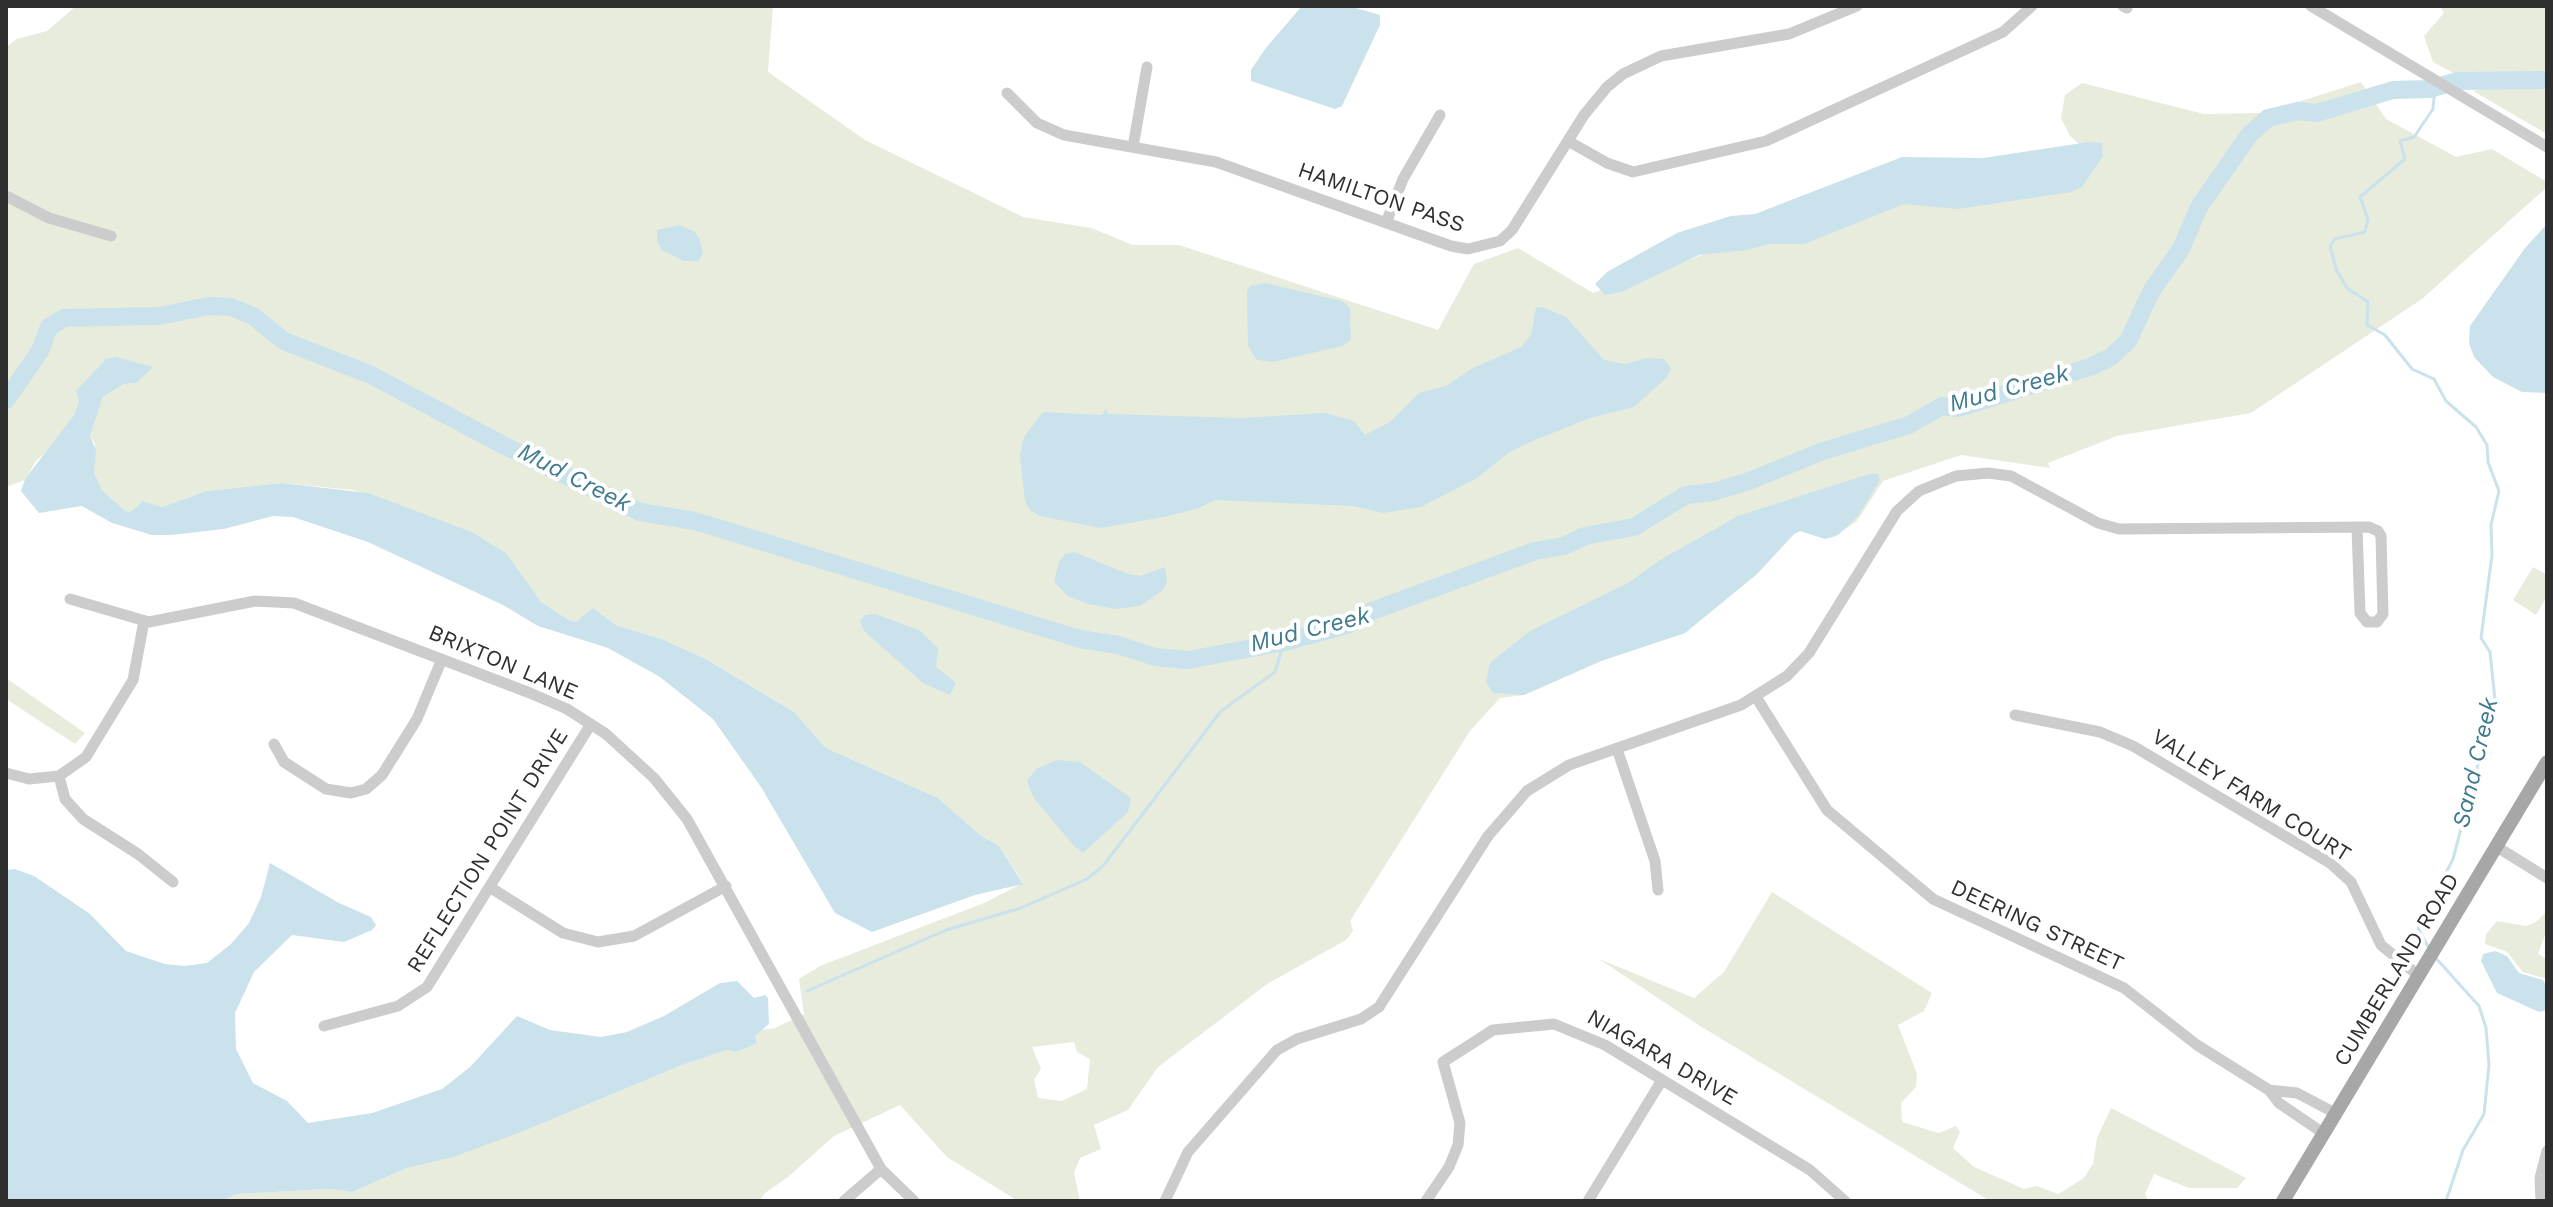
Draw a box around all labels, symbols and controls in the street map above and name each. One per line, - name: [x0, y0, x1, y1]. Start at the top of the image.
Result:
- street label: HAMILTON PASS: [1294, 157, 1468, 239]
- water label: Mud Creek: [1946, 359, 2072, 419]
- water label: Mud Creek: [513, 437, 635, 519]
- water label: Mud Creek: [1247, 601, 1373, 659]
- street label: BRIXTON LANE: [424, 620, 582, 706]
- water label: Sand Creek: [2447, 695, 2505, 831]
- street label: REFLECTION POINT DRIVE: [402, 724, 574, 978]
- street label: VALLEY FARM COURT: [2147, 724, 2355, 868]
- street label: CUMBERLAND ROAD: [2329, 869, 2465, 1071]
- street label: DEERING STREET: [1947, 874, 2127, 978]
- street label: NIAGARA DRIVE: [1582, 1004, 1742, 1112]

